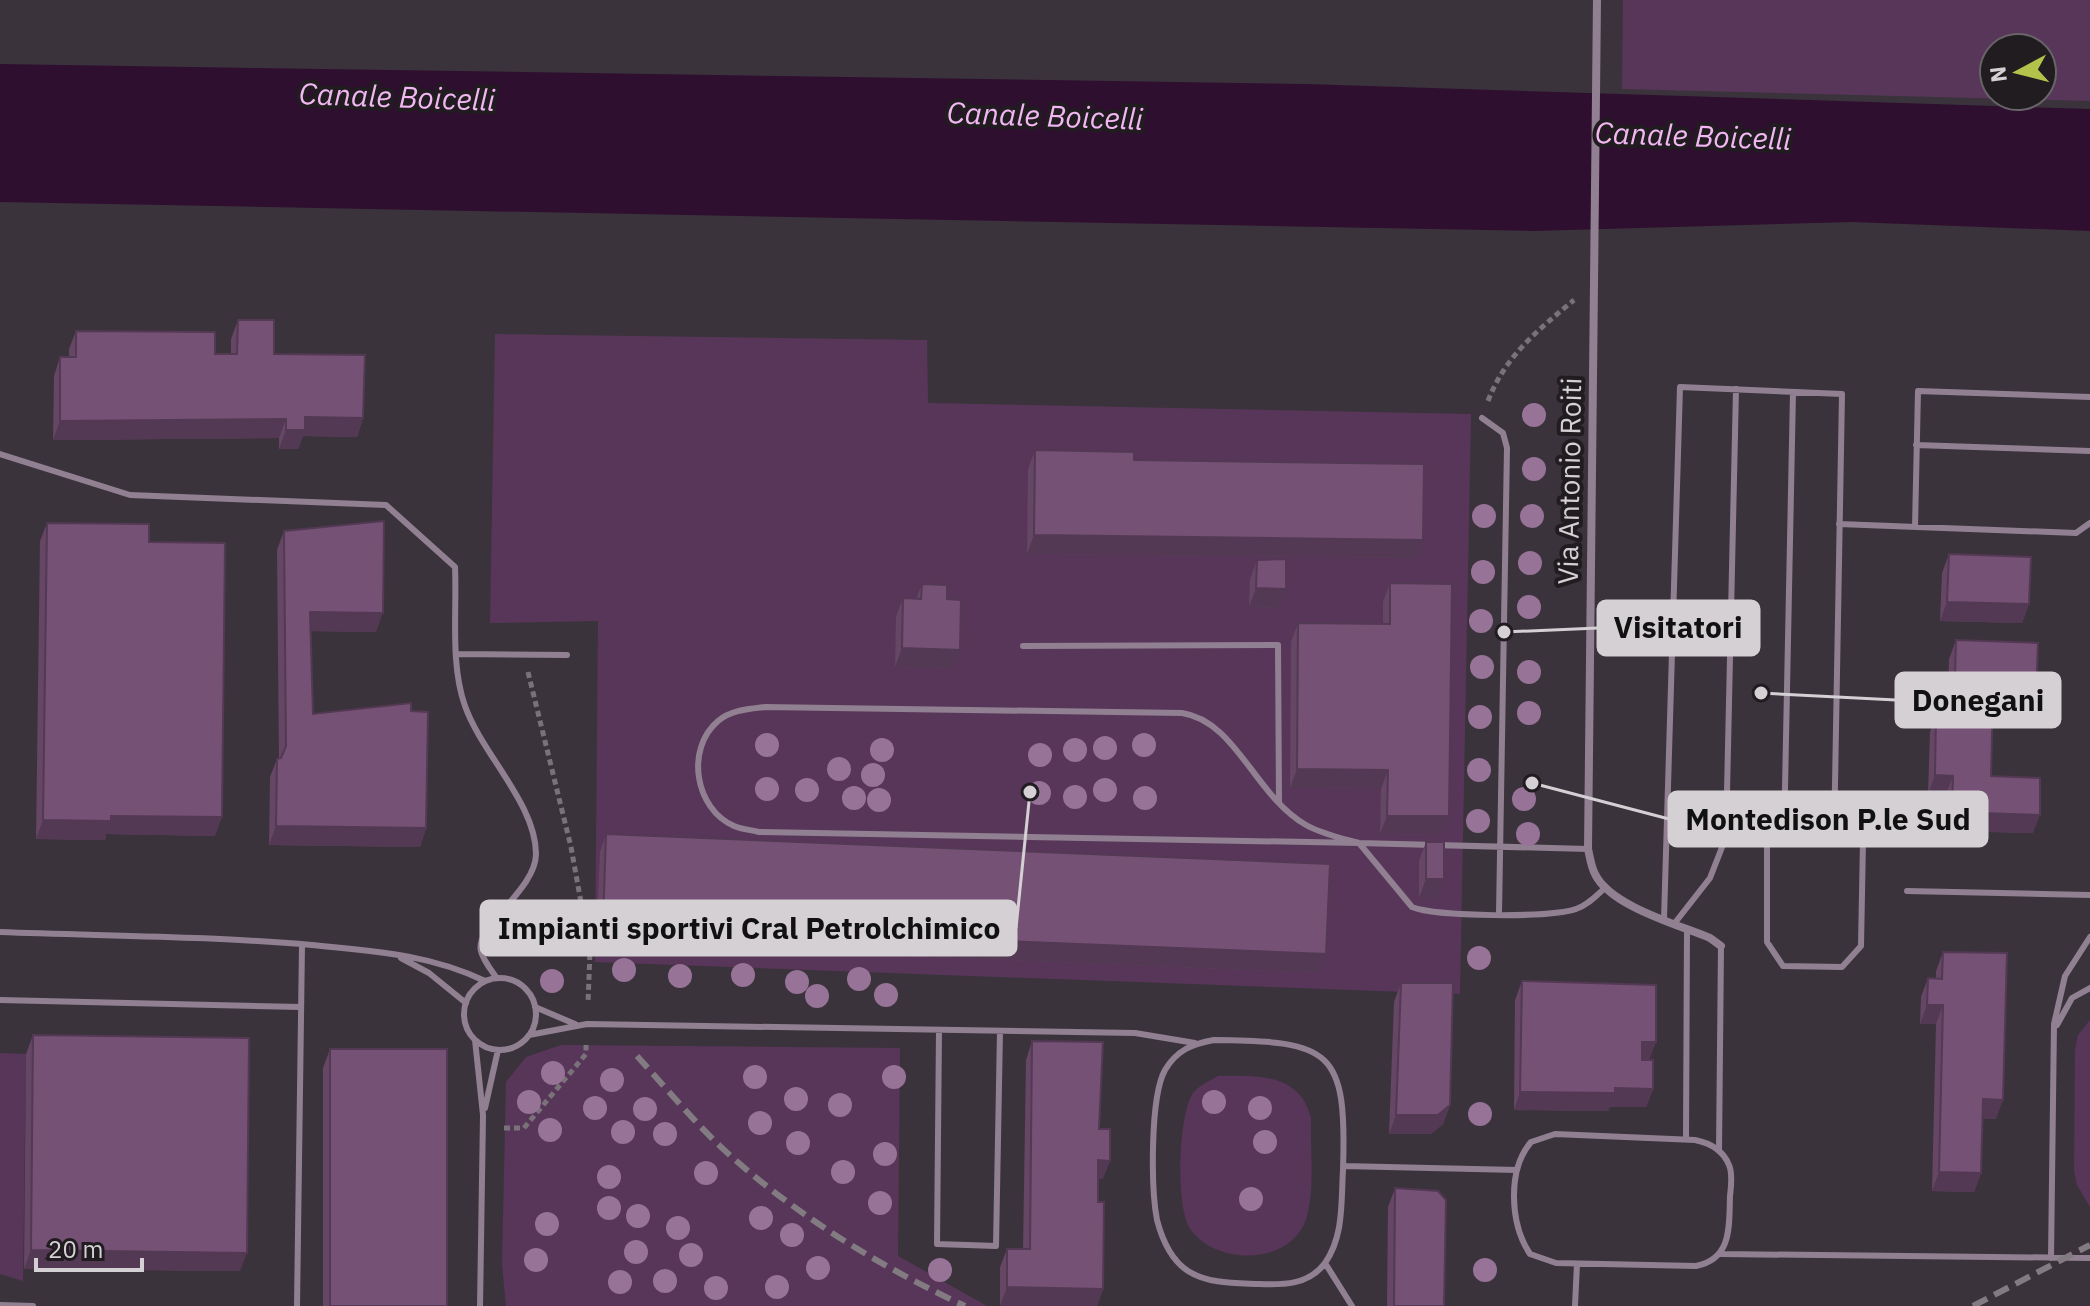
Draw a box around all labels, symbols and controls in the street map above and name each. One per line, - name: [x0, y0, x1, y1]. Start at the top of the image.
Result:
- north arrow: [1978, 32, 2058, 112]
- text: N: [1982, 65, 2013, 84]
- water label: Canale Boicelli: [298, 73, 496, 119]
- water label: Canale Boicelli: [946, 92, 1144, 138]
- water label: Canale Boicelli: [1594, 112, 1792, 158]
- street label: Via Antonio Roiti: [1549, 377, 1589, 585]
- callout: Visitatori: [1598, 601, 1759, 655]
- text: Visitatori: [1613, 607, 1743, 646]
- callout: Donegani: [1896, 673, 2060, 727]
- text: Donegani: [1912, 680, 2044, 719]
- callout: Montedison P.le Sud: [1669, 792, 1987, 846]
- text: Montedison P.le Sud: [1685, 799, 1971, 838]
- callout: Impianti sportivi Cral Petrolchimico: [481, 901, 1016, 955]
- text: Impianti sportivi Cral Petrolchimico: [498, 908, 1000, 947]
- scale bar: [36, 1222, 142, 1272]
- text: 20 m: [48, 1233, 103, 1265]

